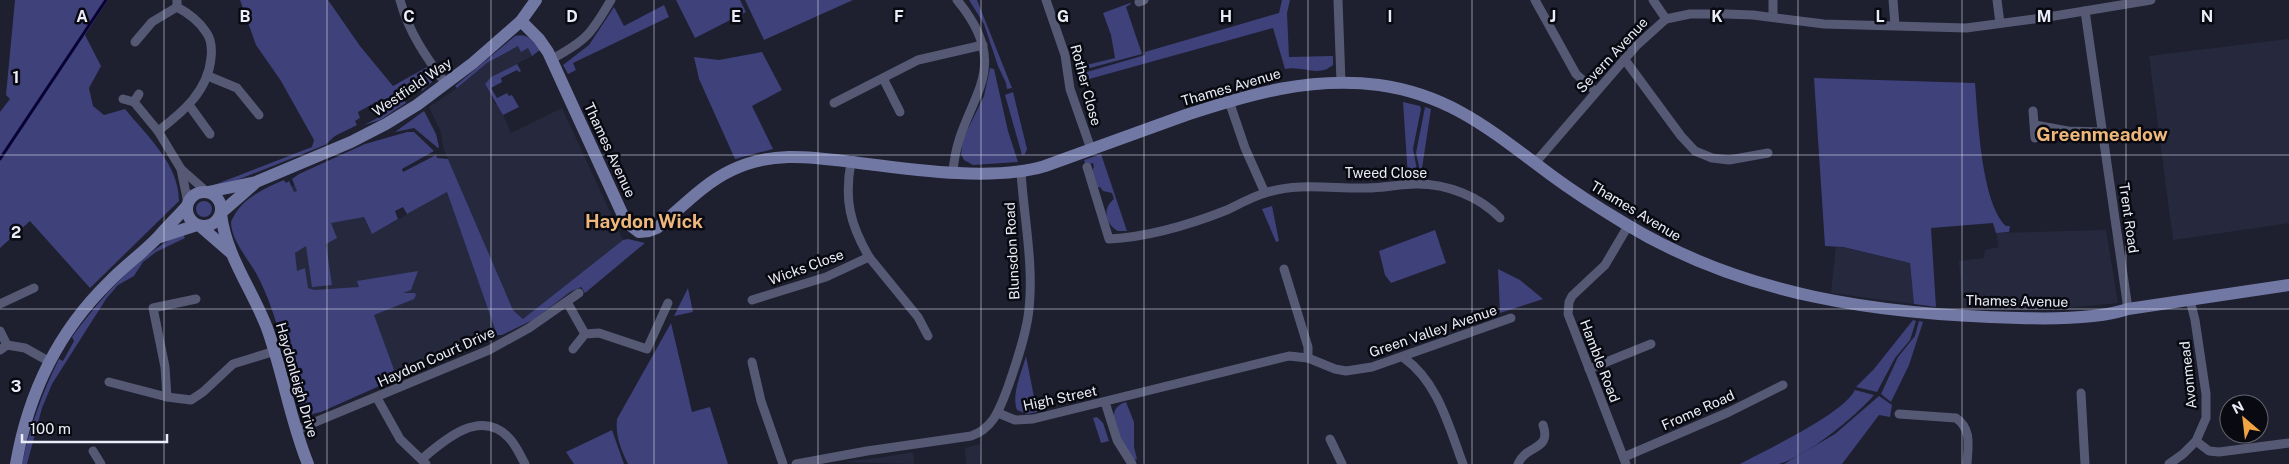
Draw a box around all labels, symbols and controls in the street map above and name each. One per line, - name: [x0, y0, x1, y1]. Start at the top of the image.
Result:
- text: A: [76, 7, 88, 26]
- text: B: [240, 7, 251, 26]
- text: C: [403, 7, 415, 26]
- text: D: [566, 7, 578, 26]
- text: E: [731, 7, 741, 26]
- text: F: [894, 7, 904, 26]
- text: G: [1057, 7, 1069, 26]
- text: H: [1220, 7, 1232, 26]
- text: I: [1388, 7, 1392, 26]
- text: J: [1550, 7, 1556, 26]
- text: K: [1711, 7, 1723, 26]
- text: L: [1875, 7, 1885, 26]
- text: M: [2037, 7, 2051, 26]
- text: N: [2201, 7, 2213, 26]
- street label: Severn Avenue: [1573, 14, 1651, 96]
- street label: Rother Close: [1067, 43, 1105, 127]
- street label: Westfield Way: [369, 54, 455, 119]
- street label: Thames Avenue: [1179, 65, 1283, 109]
- text: 1: [13, 68, 19, 87]
- street label: Thames Avenue: [581, 100, 639, 200]
- district label: Greenmeadow: [2036, 123, 2168, 145]
- street label: Tweed Close: [1345, 165, 1427, 181]
- street label: Thames Avenue: [1588, 178, 1684, 244]
- street label: Trent Road: [2116, 182, 2142, 254]
- street label: Blunsdon Road: [1001, 202, 1023, 300]
- district label: Haydon Wick: [585, 210, 703, 232]
- text: 2: [11, 223, 21, 242]
- street label: Wicks Close: [766, 246, 846, 288]
- street label: Thames Avenue: [1966, 292, 2069, 310]
- street label: Green Valley Avenue: [1367, 302, 1499, 360]
- street label: Hamble Road: [1577, 317, 1623, 405]
- street label: Haydonleigh Drive: [273, 321, 321, 439]
- street label: Haydon Court Drive: [375, 324, 497, 390]
- street label: Avonmead: [2176, 340, 2200, 410]
- text: 3: [11, 377, 21, 396]
- street label: High Street: [1022, 382, 1098, 414]
- street label: Frome Road: [1659, 387, 1737, 433]
- north arrow: [2219, 394, 2269, 444]
- text: N: [2229, 398, 2246, 417]
- scale bar: [22, 412, 168, 444]
- text: 100 m: [30, 420, 71, 437]

